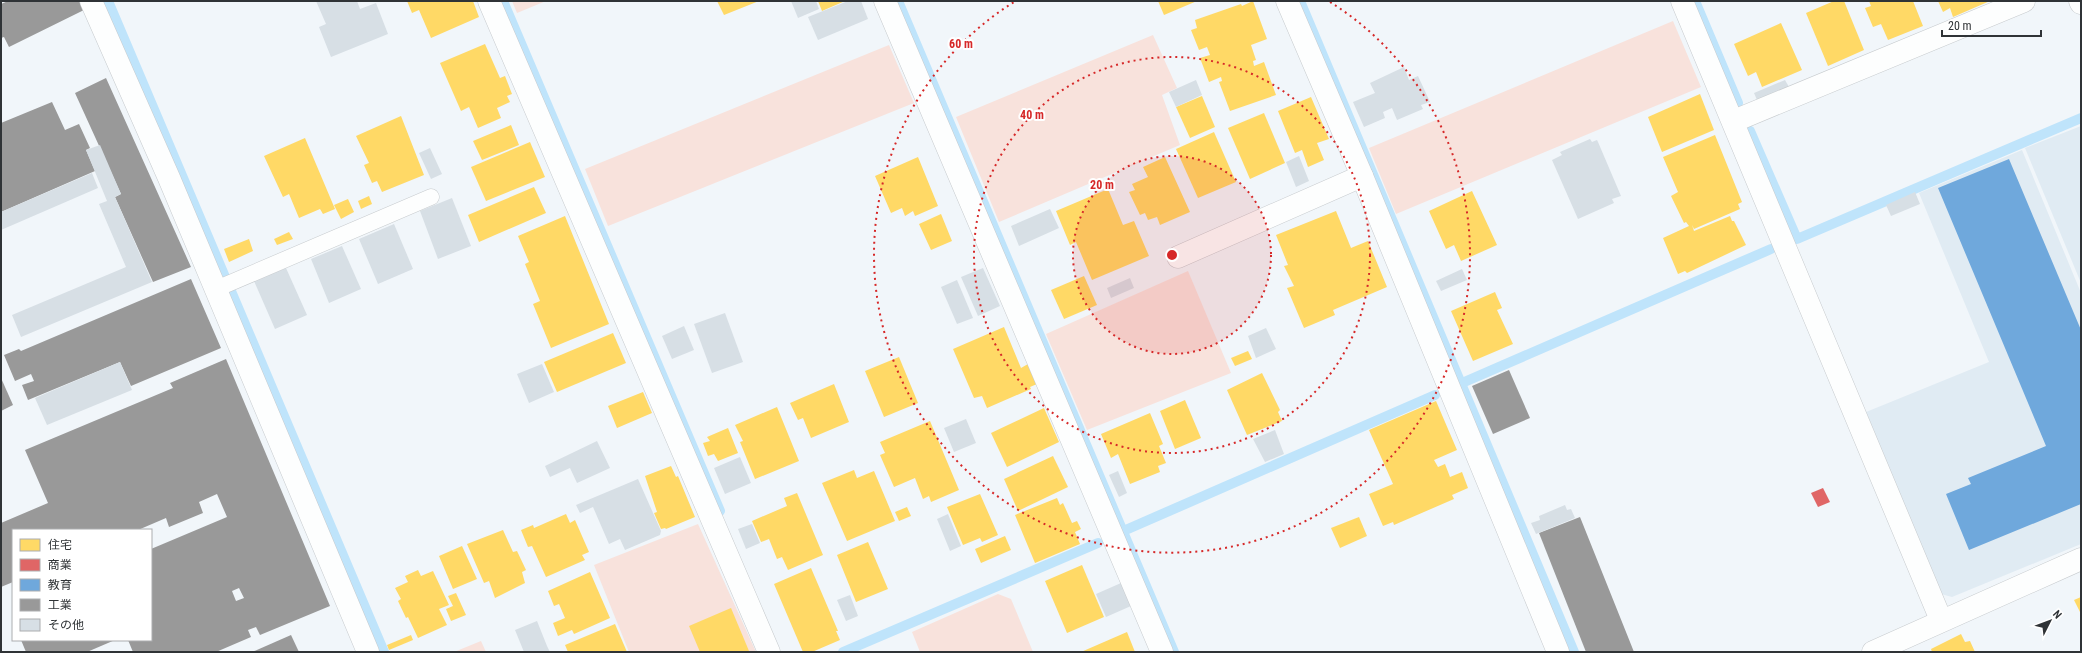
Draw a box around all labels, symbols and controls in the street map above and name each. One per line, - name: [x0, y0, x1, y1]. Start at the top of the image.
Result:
- scale bar: [1942, 12, 2041, 38]
- text: 20 m: [1948, 19, 1972, 33]
- text: 60 m: [949, 37, 973, 51]
- text: 40 m: [1020, 108, 1044, 122]
- text: 20 m: [1090, 178, 1114, 192]
- centre of rings: [1165, 248, 1179, 262]
- legend: [12, 529, 152, 641]
- text: 住宅: [48, 538, 72, 552]
- text: 商業: [48, 558, 72, 572]
- text: 教育: [48, 578, 72, 592]
- text: 工業: [48, 598, 72, 612]
- north arrow: [2030, 601, 2070, 641]
- text: N: [2050, 608, 2064, 622]
- text: その他: [48, 618, 84, 632]

